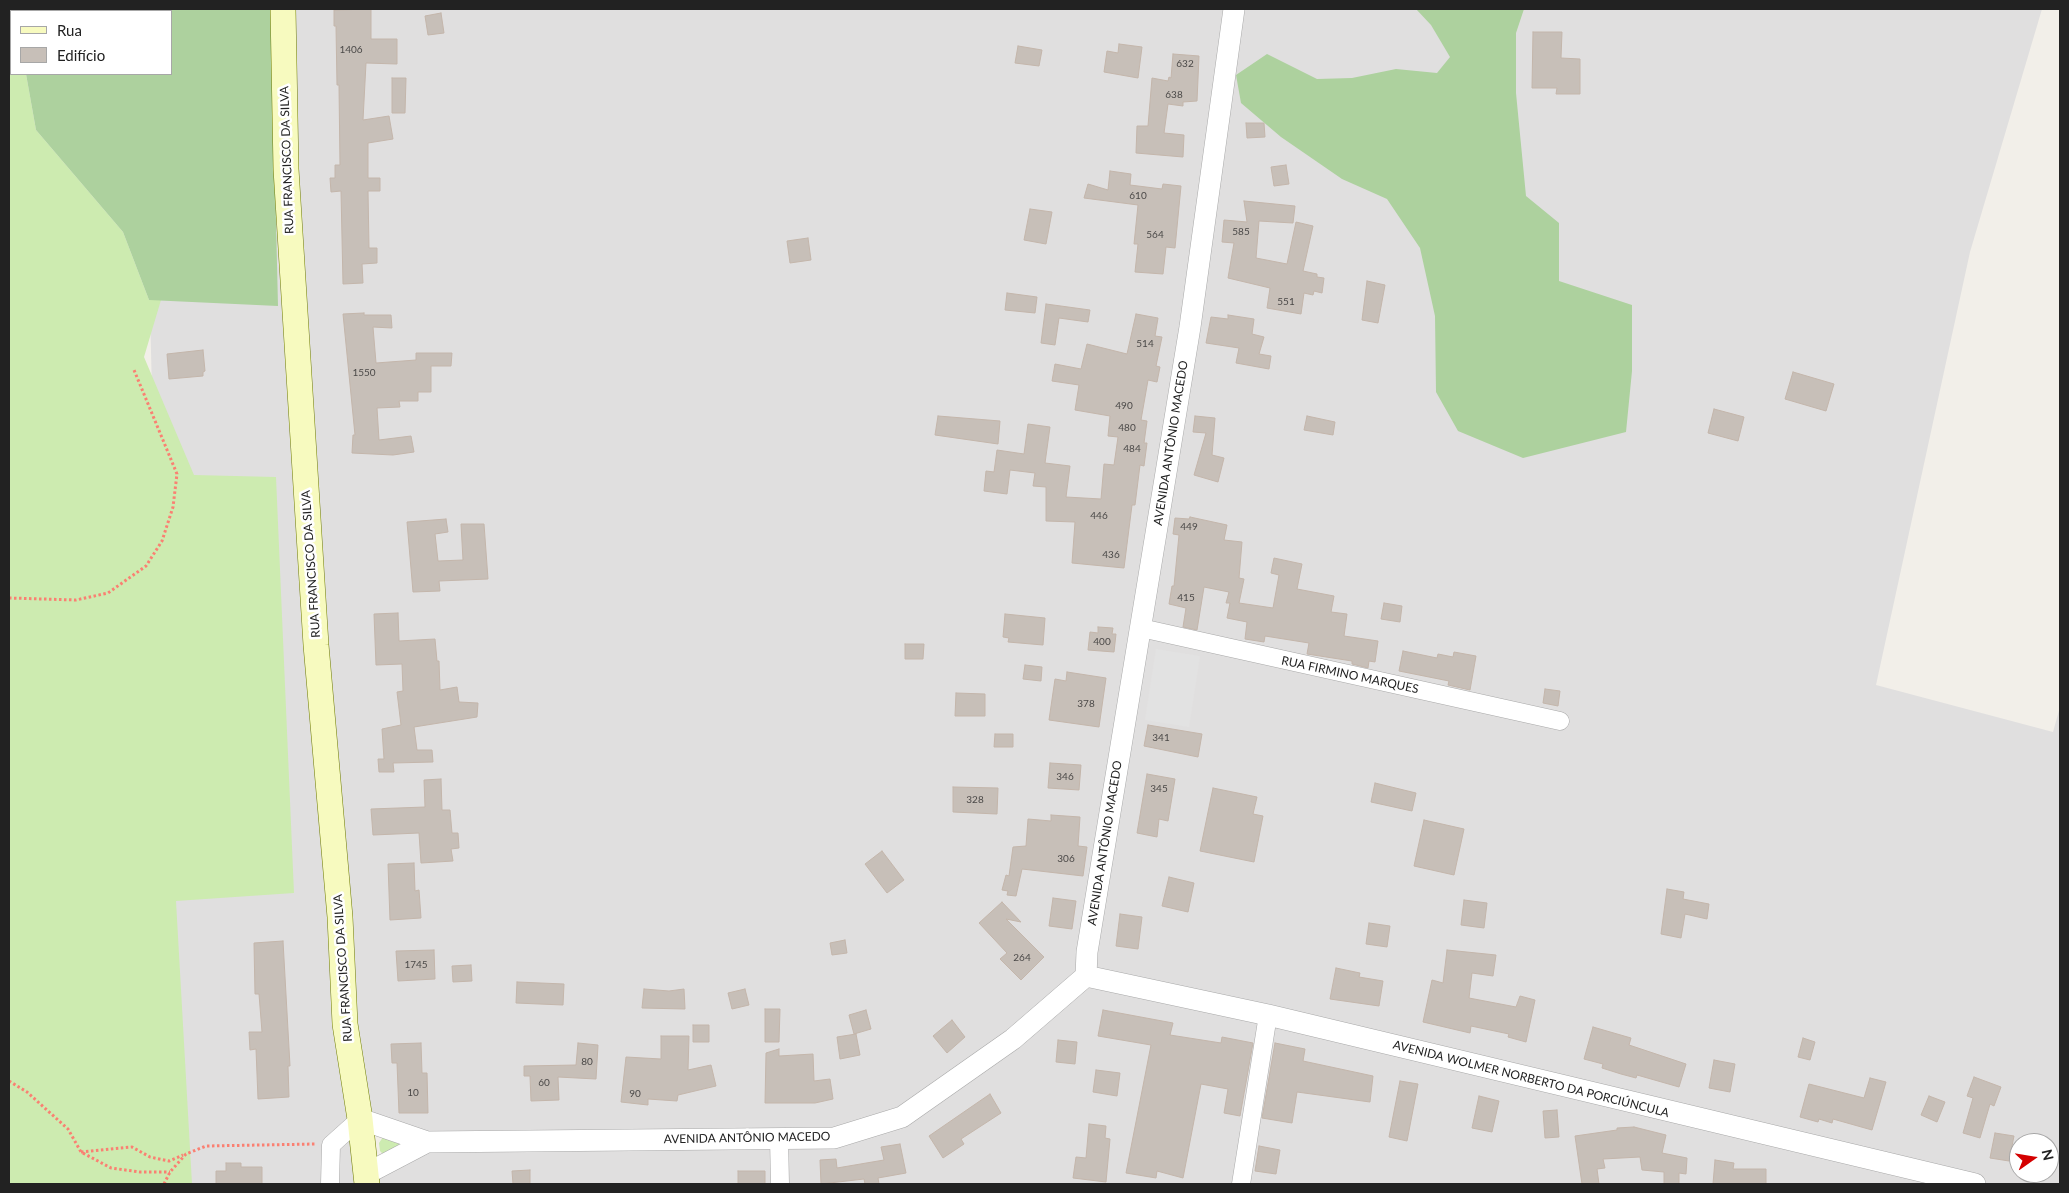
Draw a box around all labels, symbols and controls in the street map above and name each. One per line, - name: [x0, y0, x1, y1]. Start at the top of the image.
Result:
- legend: [10, 10, 172, 75]
- text: Rua: [57, 21, 82, 39]
- house number: 1406: [339, 44, 363, 56]
- text: Edifício: [57, 46, 105, 64]
- house number: 632: [1176, 58, 1194, 70]
- street label: RUA FRANCISCO DA SILVA: [277, 86, 297, 234]
- house number: 638: [1165, 89, 1183, 101]
- house number: 610: [1129, 190, 1147, 202]
- house number: 585: [1232, 226, 1250, 238]
- house number: 564: [1146, 229, 1164, 241]
- house number: 551: [1277, 296, 1295, 308]
- house number: 514: [1136, 338, 1154, 350]
- street label: AVENIDA ANTÔNIO MACEDO: [1151, 360, 1191, 526]
- house number: 1550: [352, 367, 376, 379]
- house number: 490: [1115, 400, 1133, 412]
- house number: 480: [1118, 422, 1136, 434]
- house number: 484: [1123, 443, 1141, 455]
- street label: RUA FRANCISCO DA SILVA: [299, 490, 323, 638]
- house number: 446: [1090, 510, 1108, 522]
- house number: 449: [1180, 521, 1198, 533]
- house number: 436: [1102, 549, 1120, 561]
- house number: 415: [1177, 592, 1195, 604]
- house number: 400: [1093, 636, 1111, 648]
- street label: RUA FIRMINO MARQUES: [1280, 653, 1420, 697]
- house number: 378: [1077, 698, 1095, 710]
- house number: 341: [1152, 732, 1170, 744]
- street label: AVENIDA ANTÔNIO MACEDO: [1085, 760, 1125, 926]
- house number: 346: [1056, 771, 1074, 783]
- house number: 345: [1150, 783, 1168, 795]
- house number: 328: [966, 794, 984, 806]
- house number: 306: [1057, 853, 1075, 865]
- street label: RUA FRANCISCO DA SILVA: [331, 894, 355, 1042]
- house number: 264: [1013, 952, 1031, 964]
- house number: 1745: [404, 959, 428, 971]
- street label: AVENIDA WOLMER NORBERTO DA PORCIÚNCULA: [1391, 1038, 1671, 1120]
- house number: 80: [581, 1056, 593, 1068]
- house number: 60: [538, 1077, 550, 1089]
- house number: 10: [407, 1087, 419, 1099]
- house number: 90: [629, 1088, 641, 1100]
- street label: AVENIDA ANTÔNIO MACEDO: [664, 1129, 830, 1147]
- north arrow: [2009, 1133, 2059, 1183]
- text: N: [2039, 1148, 2058, 1162]

